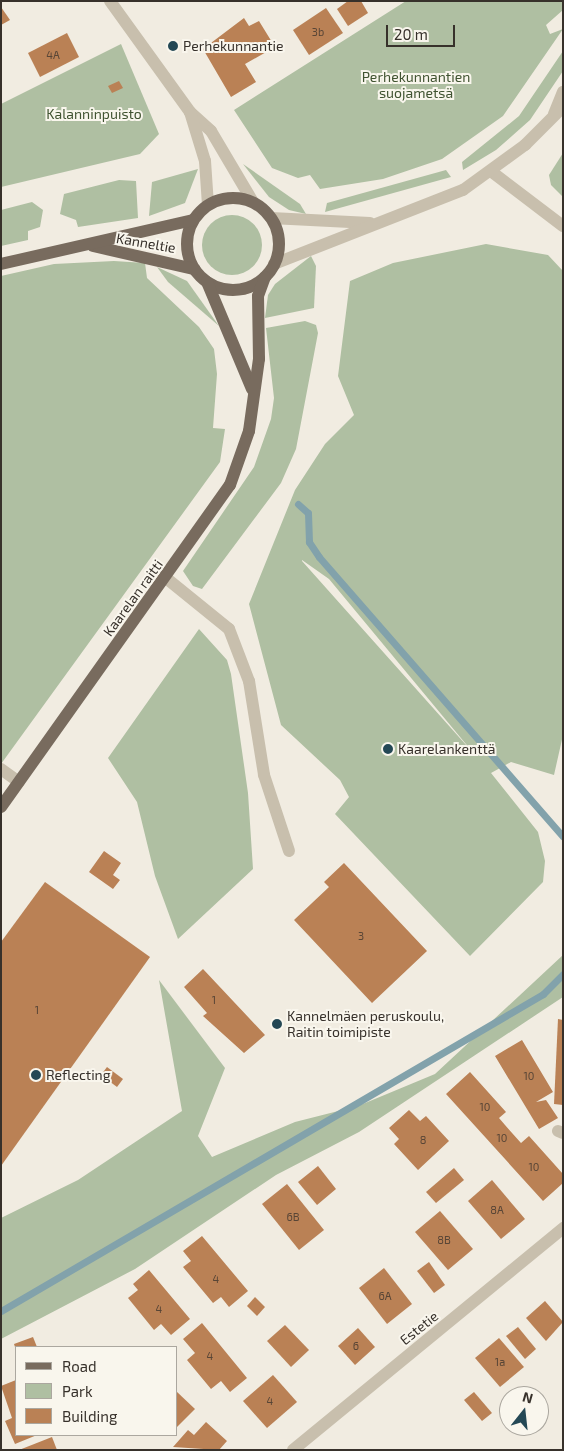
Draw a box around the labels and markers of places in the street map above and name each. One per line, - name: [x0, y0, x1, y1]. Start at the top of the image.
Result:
- place label: Perhekunnantie: [183, 38, 283, 54]
- marker: Perhekunnantie: [167, 40, 179, 52]
- place label: Kaarelankenttä: [398, 741, 495, 757]
- marker: Kaarelankenttä: [382, 743, 394, 755]
- place label: Kannelmäen peruskoulu, Raitin toimipiste: [287, 1008, 444, 1040]
- marker: Kannelmäen peruskoulu, Raitin toimipiste: [271, 1018, 283, 1030]
- place label: Reflecting: [46, 1067, 111, 1083]
- marker: Reflecting: [30, 1069, 42, 1081]

